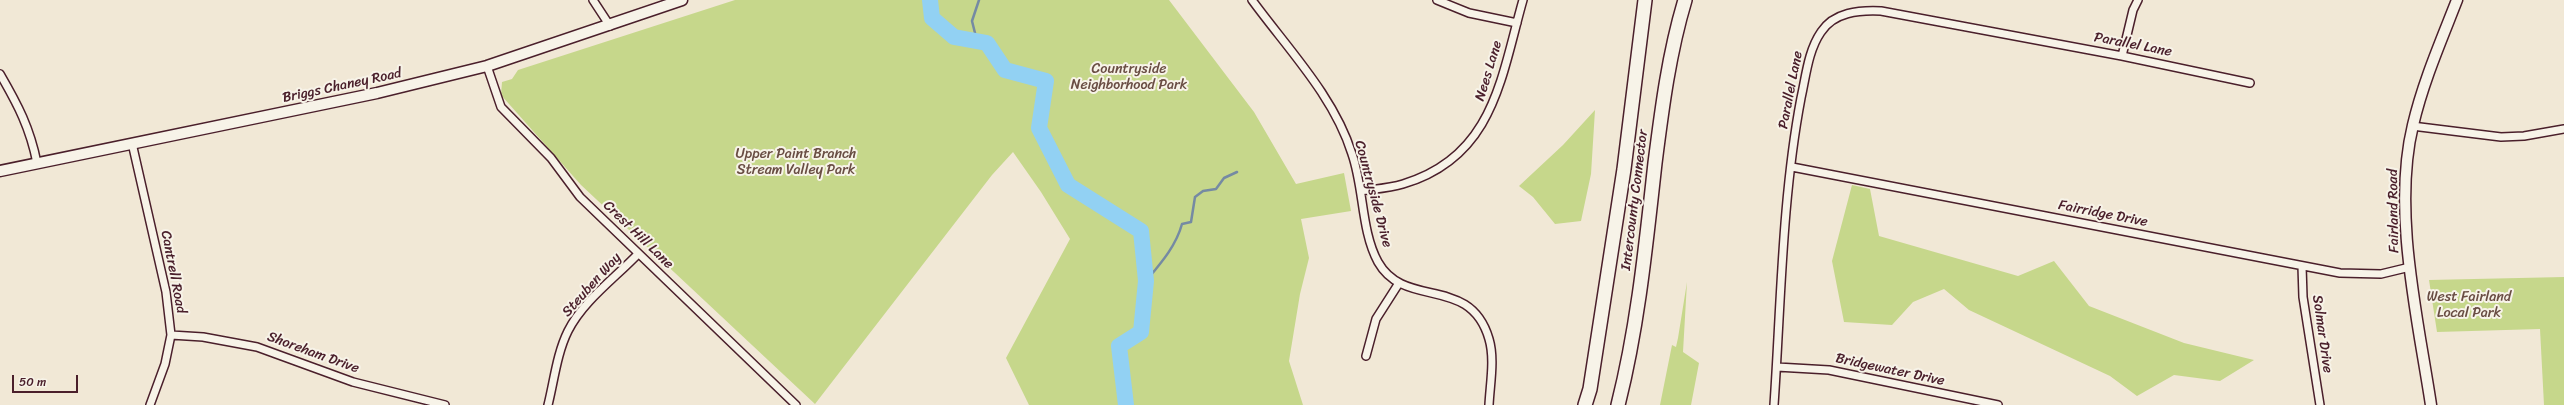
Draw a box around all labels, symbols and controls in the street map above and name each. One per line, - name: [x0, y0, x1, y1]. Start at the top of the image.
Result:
- street label: Parallel Lane: [2093, 29, 2173, 61]
- street label: Nees Lane: [1472, 39, 1506, 103]
- street label: Parallel Lane: [1775, 50, 1807, 130]
- park label: Countryside Neighborhood Park: [1071, 61, 1187, 94]
- street label: Briggs Chaney Road: [281, 65, 403, 107]
- street label: Intercounty Connector: [1618, 129, 1652, 271]
- street label: Countryside Drive: [1351, 139, 1395, 249]
- park label: Upper Paint Branch Stream Valley Park: [736, 146, 856, 178]
- street label: Fairland Road: [2385, 169, 2403, 253]
- street label: Crest Hill Lane: [599, 197, 677, 273]
- street label: Fairridge Drive: [2057, 197, 2149, 231]
- street label: Cantrell Road: [157, 229, 189, 315]
- street label: Steuben Way: [559, 250, 625, 320]
- park label: West Fairland Local Park: [2427, 289, 2511, 322]
- street label: Solmar Drive: [2308, 294, 2336, 374]
- street label: Shoreham Drive: [265, 329, 361, 377]
- street label: Bridgewater Drive: [1834, 350, 1946, 390]
- scale bar: [14, 367, 80, 393]
- text: 50 m: [19, 371, 46, 393]

